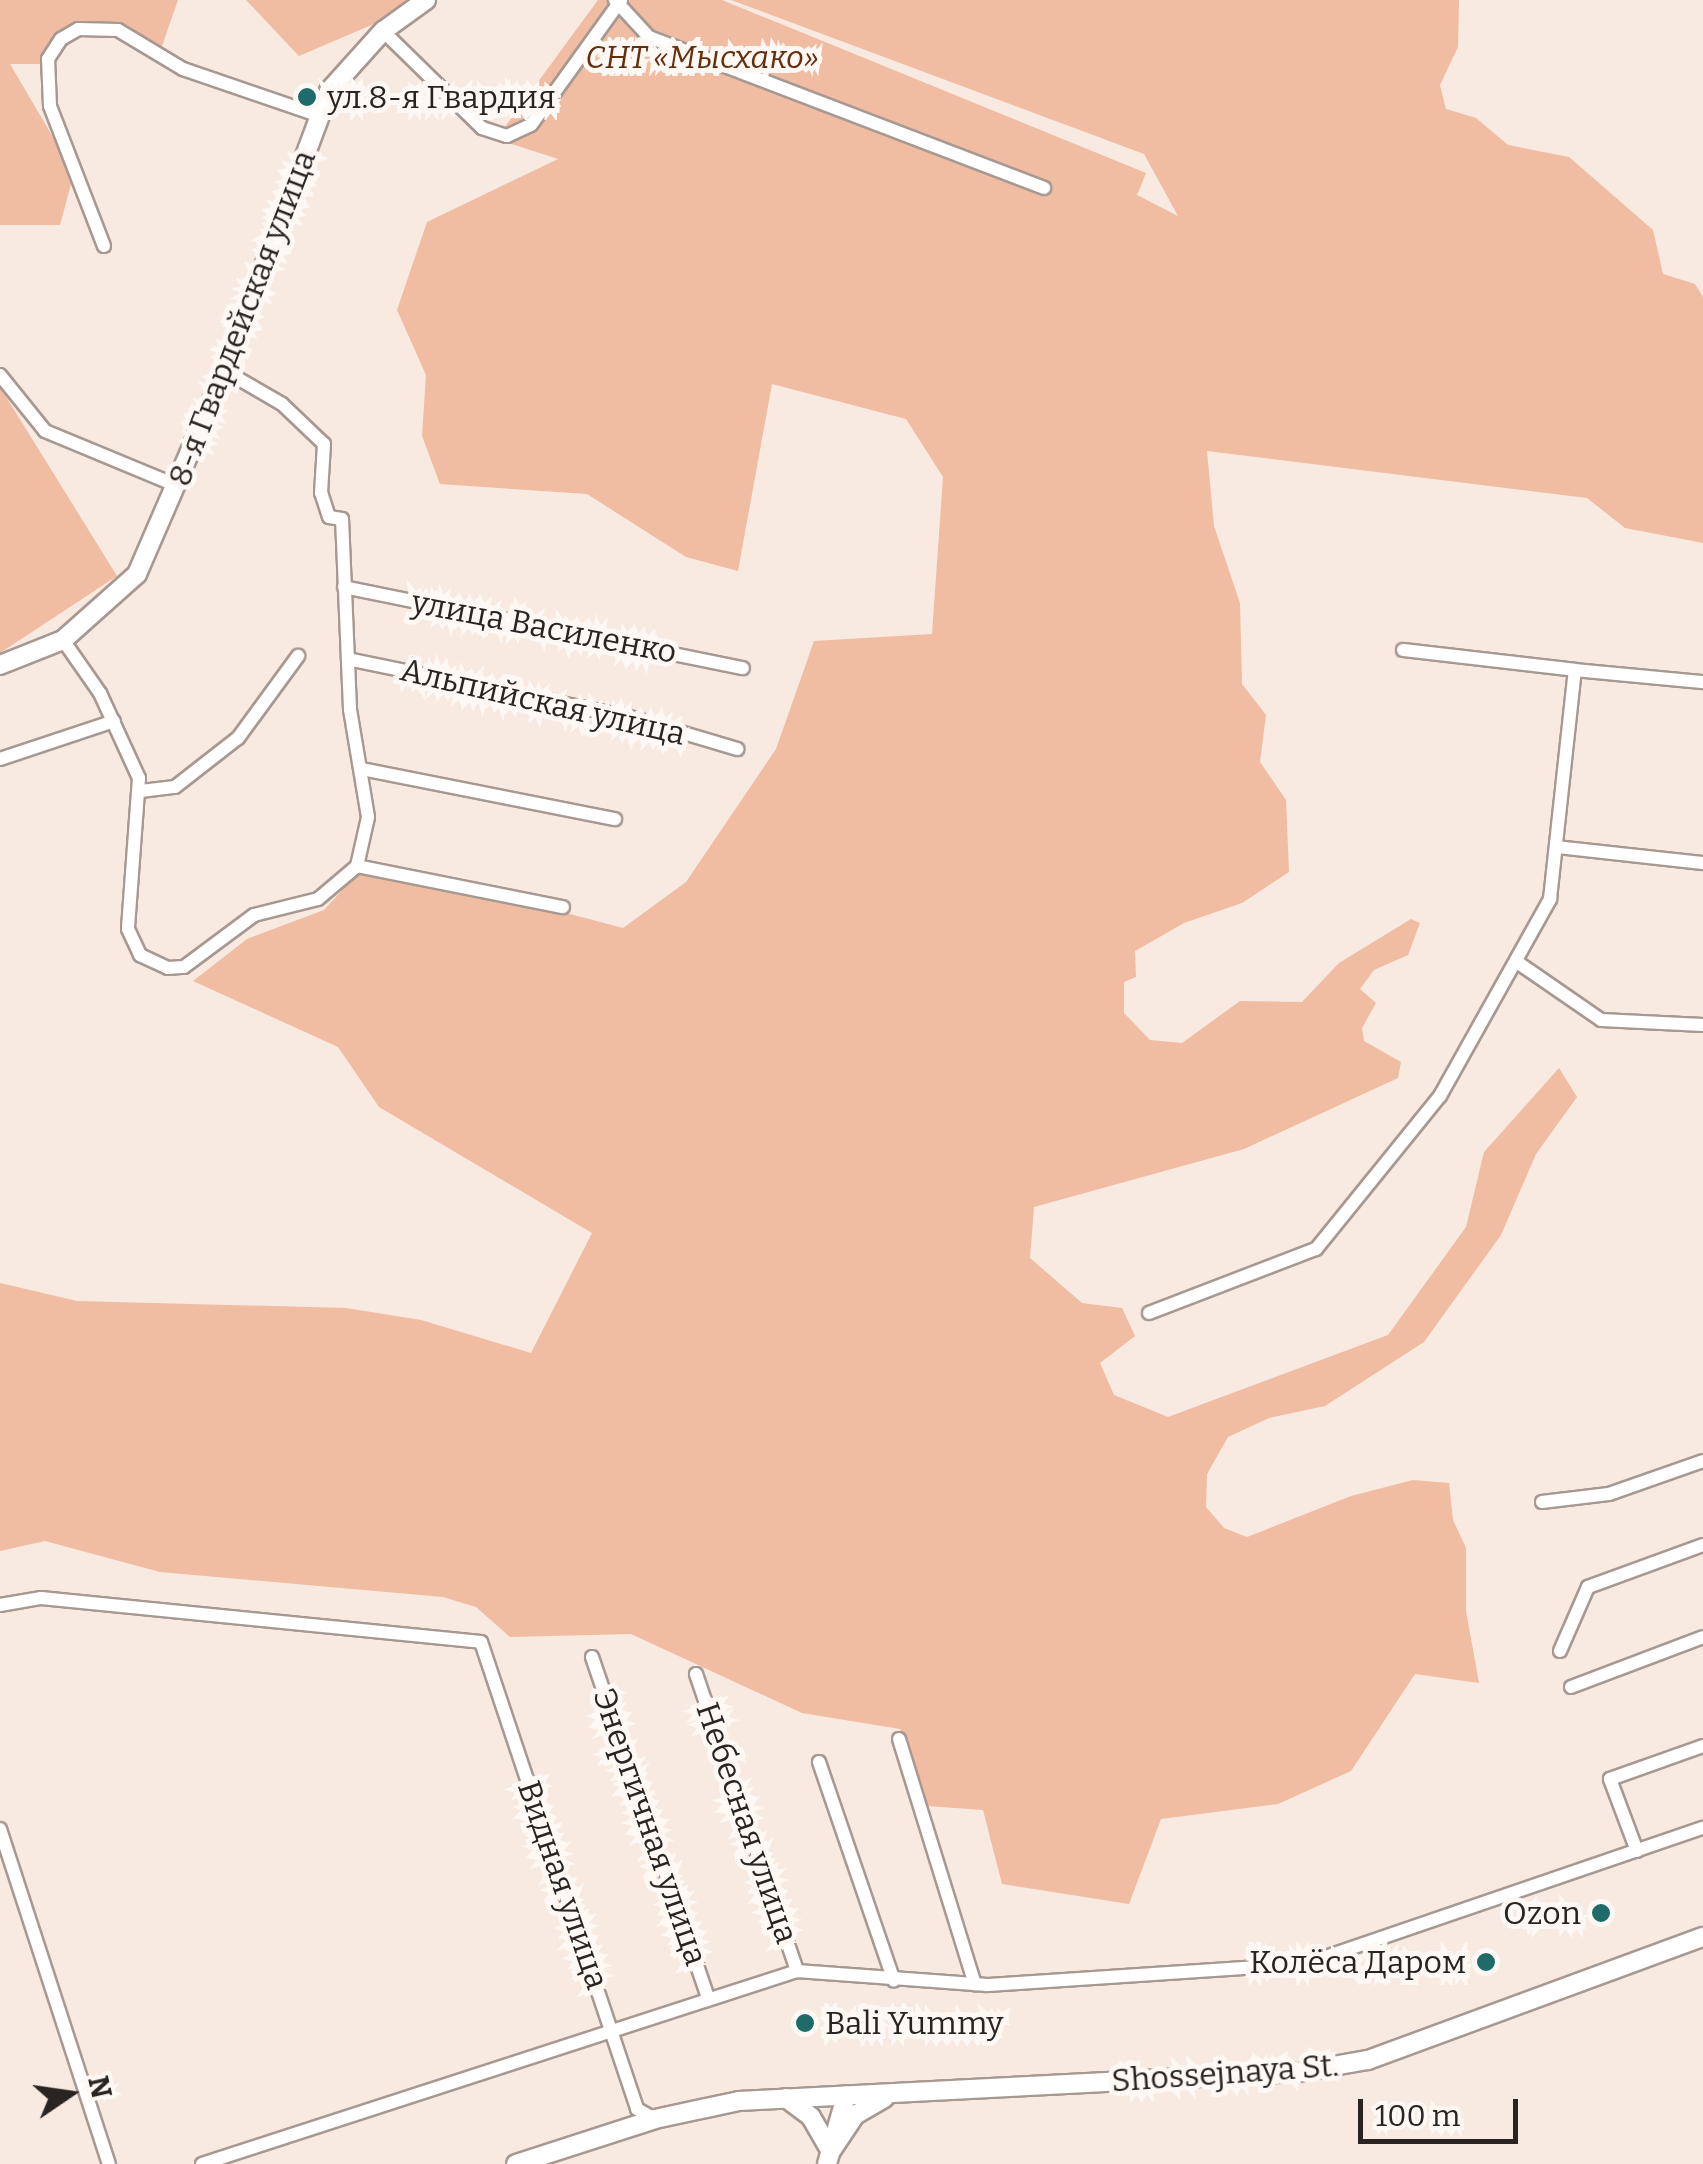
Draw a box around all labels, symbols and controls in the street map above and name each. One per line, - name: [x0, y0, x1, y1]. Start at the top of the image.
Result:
- park label: СНТ «Мысхако»: [585, 38, 819, 76]
- place label: ул.8-я Гвардия: [327, 78, 556, 116]
- marker: ул.8-я Гвардия: [296, 86, 318, 108]
- street label: 8-я Гвардейская улица: [160, 145, 324, 491]
- street label: улица Василенко: [408, 582, 680, 672]
- street label: Альпийская улица: [397, 651, 689, 753]
- street label: Энергичная улица: [585, 1684, 715, 1970]
- street label: Небесная улица: [688, 1698, 806, 1948]
- street label: Видная улица: [509, 1776, 617, 1994]
- place label: Ozon: [1503, 1894, 1581, 1932]
- marker: Ozon: [1590, 1902, 1612, 1924]
- place label: Колёса Даром: [1249, 1943, 1466, 1981]
- marker: Колёса Даром: [1475, 1951, 1497, 1973]
- place label: Bali Yummy: [825, 2004, 1003, 2042]
- marker: Bali Yummy: [794, 2012, 816, 2034]
- north arrow: [20, 2044, 120, 2144]
- street label: Shossejnaya St.: [1110, 2046, 1340, 2100]
- text: N: [81, 2073, 118, 2101]
- scale bar: [1363, 2079, 1523, 2141]
- text: 100 m: [1375, 2098, 1460, 2134]

